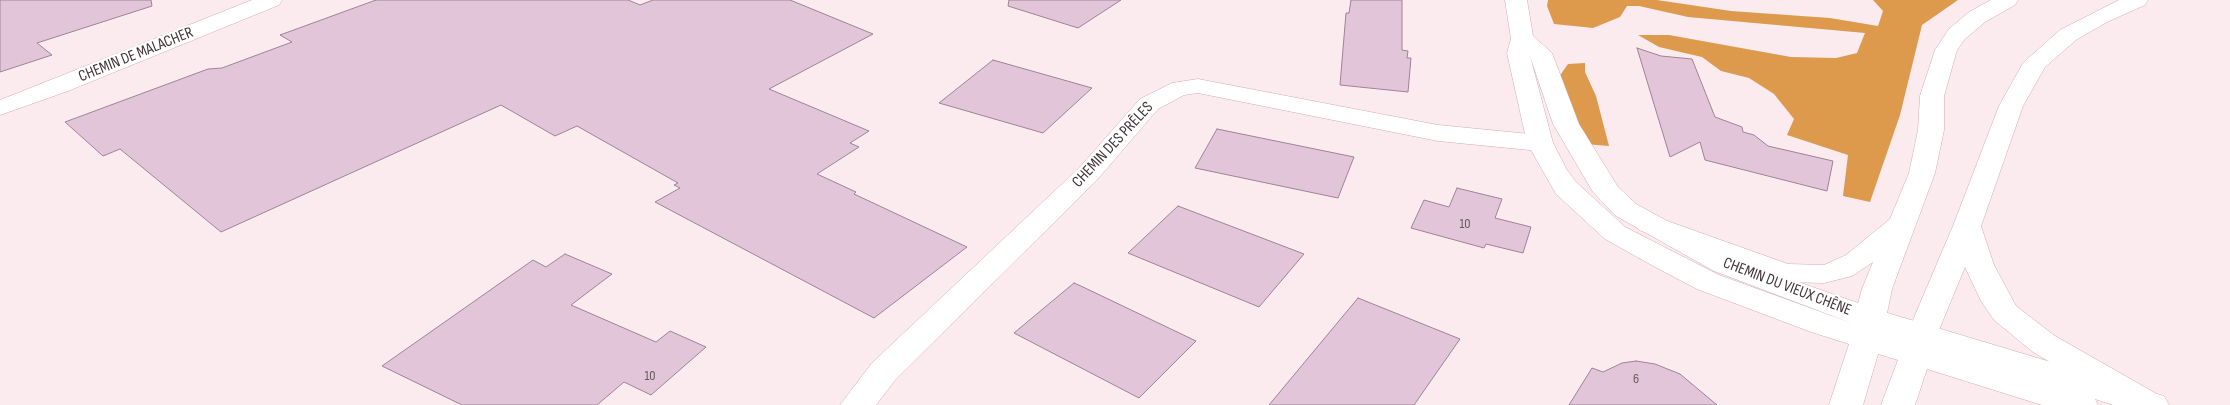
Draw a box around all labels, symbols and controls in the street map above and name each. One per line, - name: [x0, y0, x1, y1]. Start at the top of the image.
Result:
- street label: CHEMIN DE MALACHER: [76, 23, 196, 87]
- street label: CHEMIN DES PRÊLES: [1069, 98, 1157, 192]
- house number: 10: [1459, 216, 1471, 232]
- street label: CHEMIN DU VIEUX CHÊNE: [1720, 254, 1854, 320]
- house number: 10: [644, 368, 656, 384]
- house number: 6: [1633, 371, 1639, 387]

